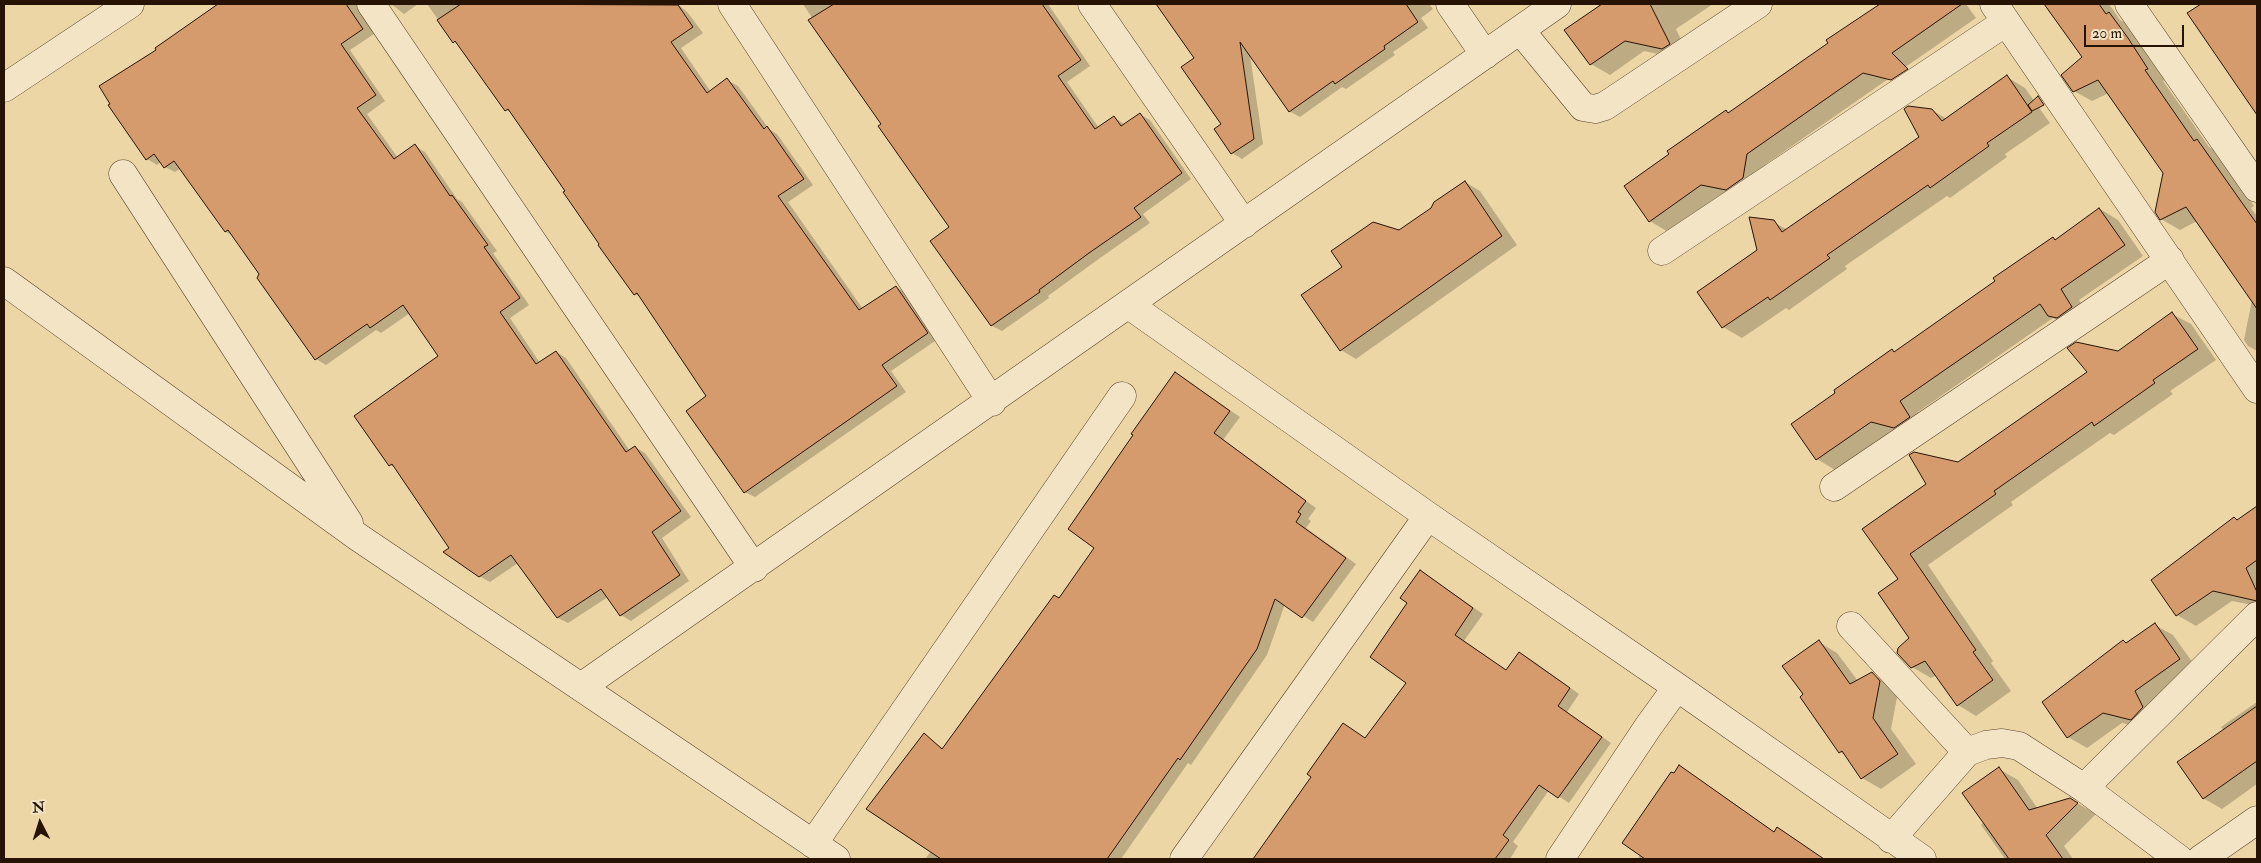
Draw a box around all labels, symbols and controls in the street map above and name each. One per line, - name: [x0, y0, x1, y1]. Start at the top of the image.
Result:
- scale bar: [2086, 15, 2186, 47]
- text: 20 m: [2092, 24, 2122, 43]
- north arrow: [15, 798, 65, 848]
- text: N: [32, 799, 46, 817]

